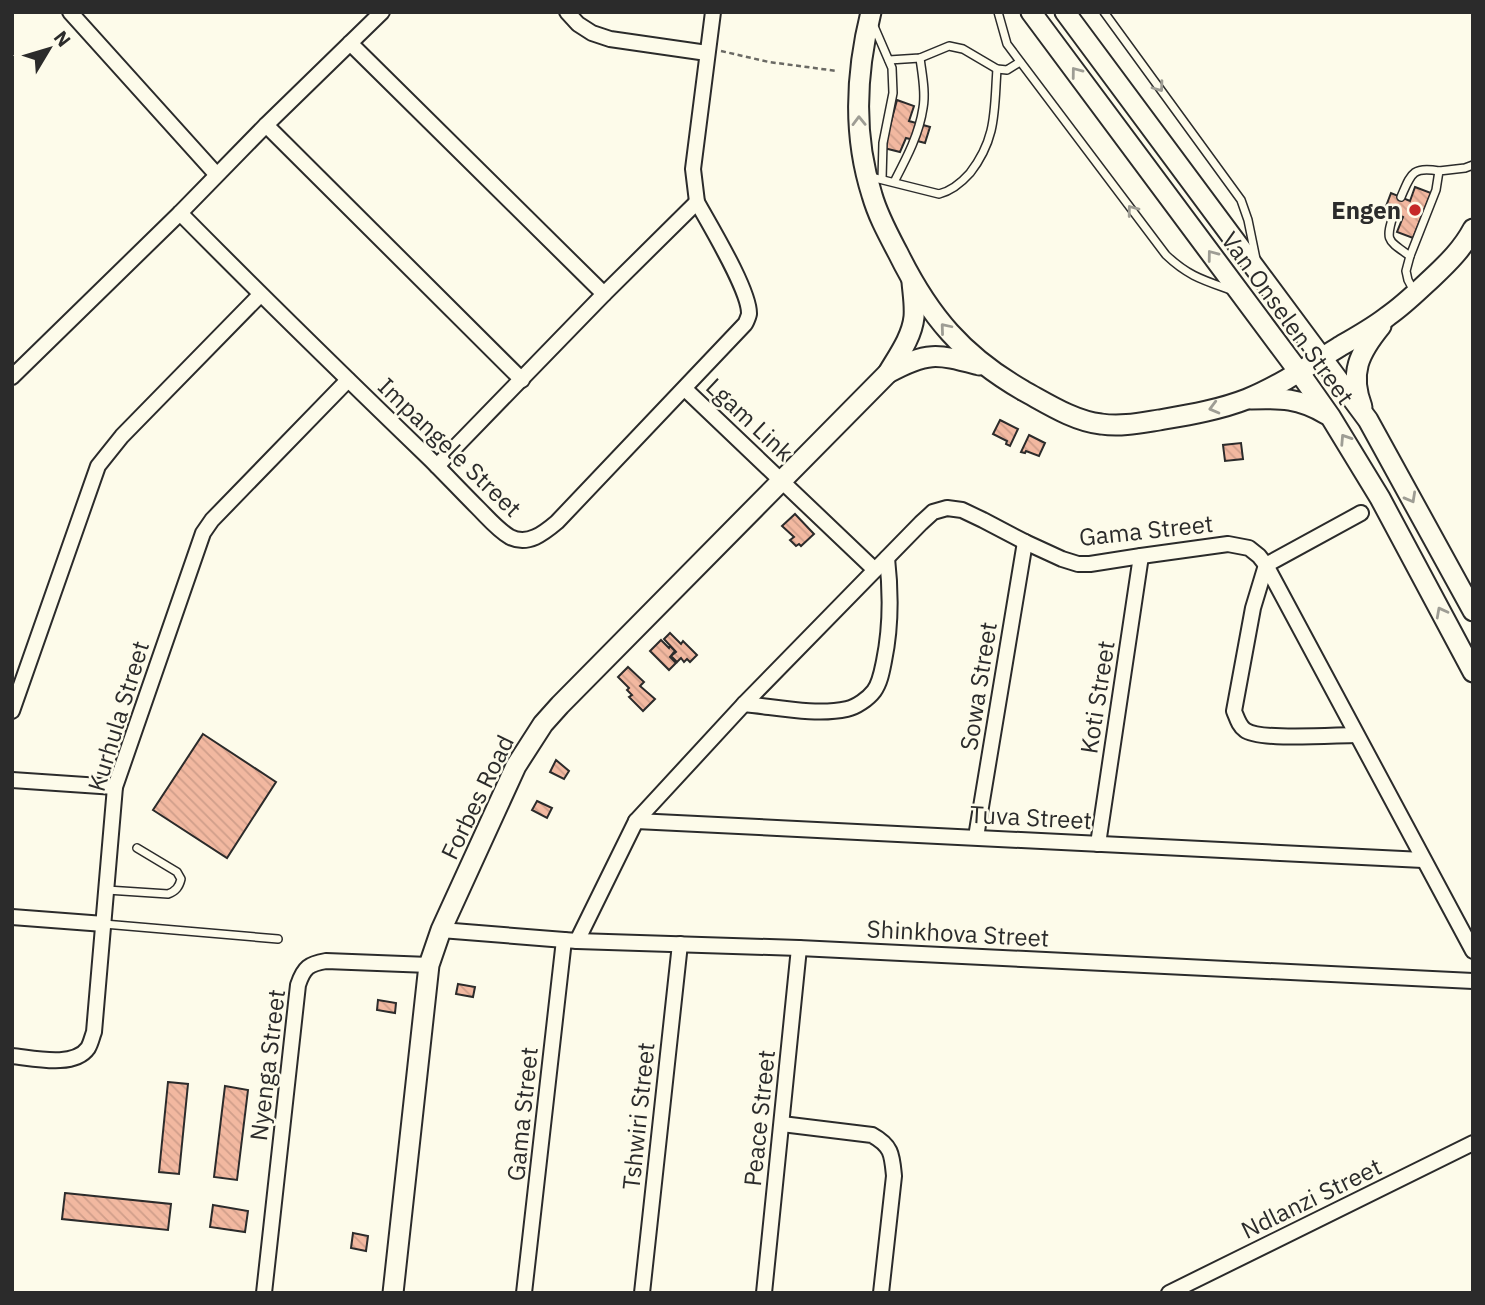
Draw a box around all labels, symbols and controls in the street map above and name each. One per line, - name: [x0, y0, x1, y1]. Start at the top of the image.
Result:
- north arrow: [14, 14, 84, 84]
- text: N: [49, 26, 76, 51]
- one-way arrow: [1072, 67, 1084, 80]
- one-way arrow: [1151, 79, 1163, 92]
- one-way arrow: [852, 115, 867, 126]
- place label: Engen: [1331, 194, 1401, 226]
- marker: Engen: [1407, 202, 1423, 218]
- one-way arrow: [1128, 206, 1141, 218]
- street label: Van Onselen Street: [1214, 225, 1362, 411]
- one-way arrow: [1208, 250, 1220, 263]
- one-way arrow: [941, 323, 953, 336]
- street label: Impangele Street: [371, 370, 529, 524]
- street label: Lgam Link: [699, 370, 801, 468]
- one-way arrow: [1208, 400, 1220, 414]
- one-way arrow: [1340, 434, 1353, 447]
- one-way arrow: [1403, 491, 1417, 503]
- street label: Gama Street: [1077, 507, 1215, 553]
- one-way arrow: [1436, 607, 1449, 619]
- street label: Sowa Street: [952, 619, 1004, 753]
- street label: Kurhula Street: [80, 637, 156, 795]
- street label: Koti Street: [1072, 638, 1122, 756]
- street label: Forbes Road: [433, 729, 521, 865]
- street label: Tuva Street: [969, 798, 1093, 836]
- street label: Shinkhova Street: [866, 912, 1050, 954]
- street label: Nyenga Street: [242, 987, 292, 1143]
- street label: Tshwiri Street: [614, 1041, 662, 1191]
- street label: Gama Street: [499, 1045, 545, 1183]
- street label: Peace Street: [736, 1048, 782, 1188]
- street label: Ndlanzi Street: [1235, 1150, 1387, 1246]

